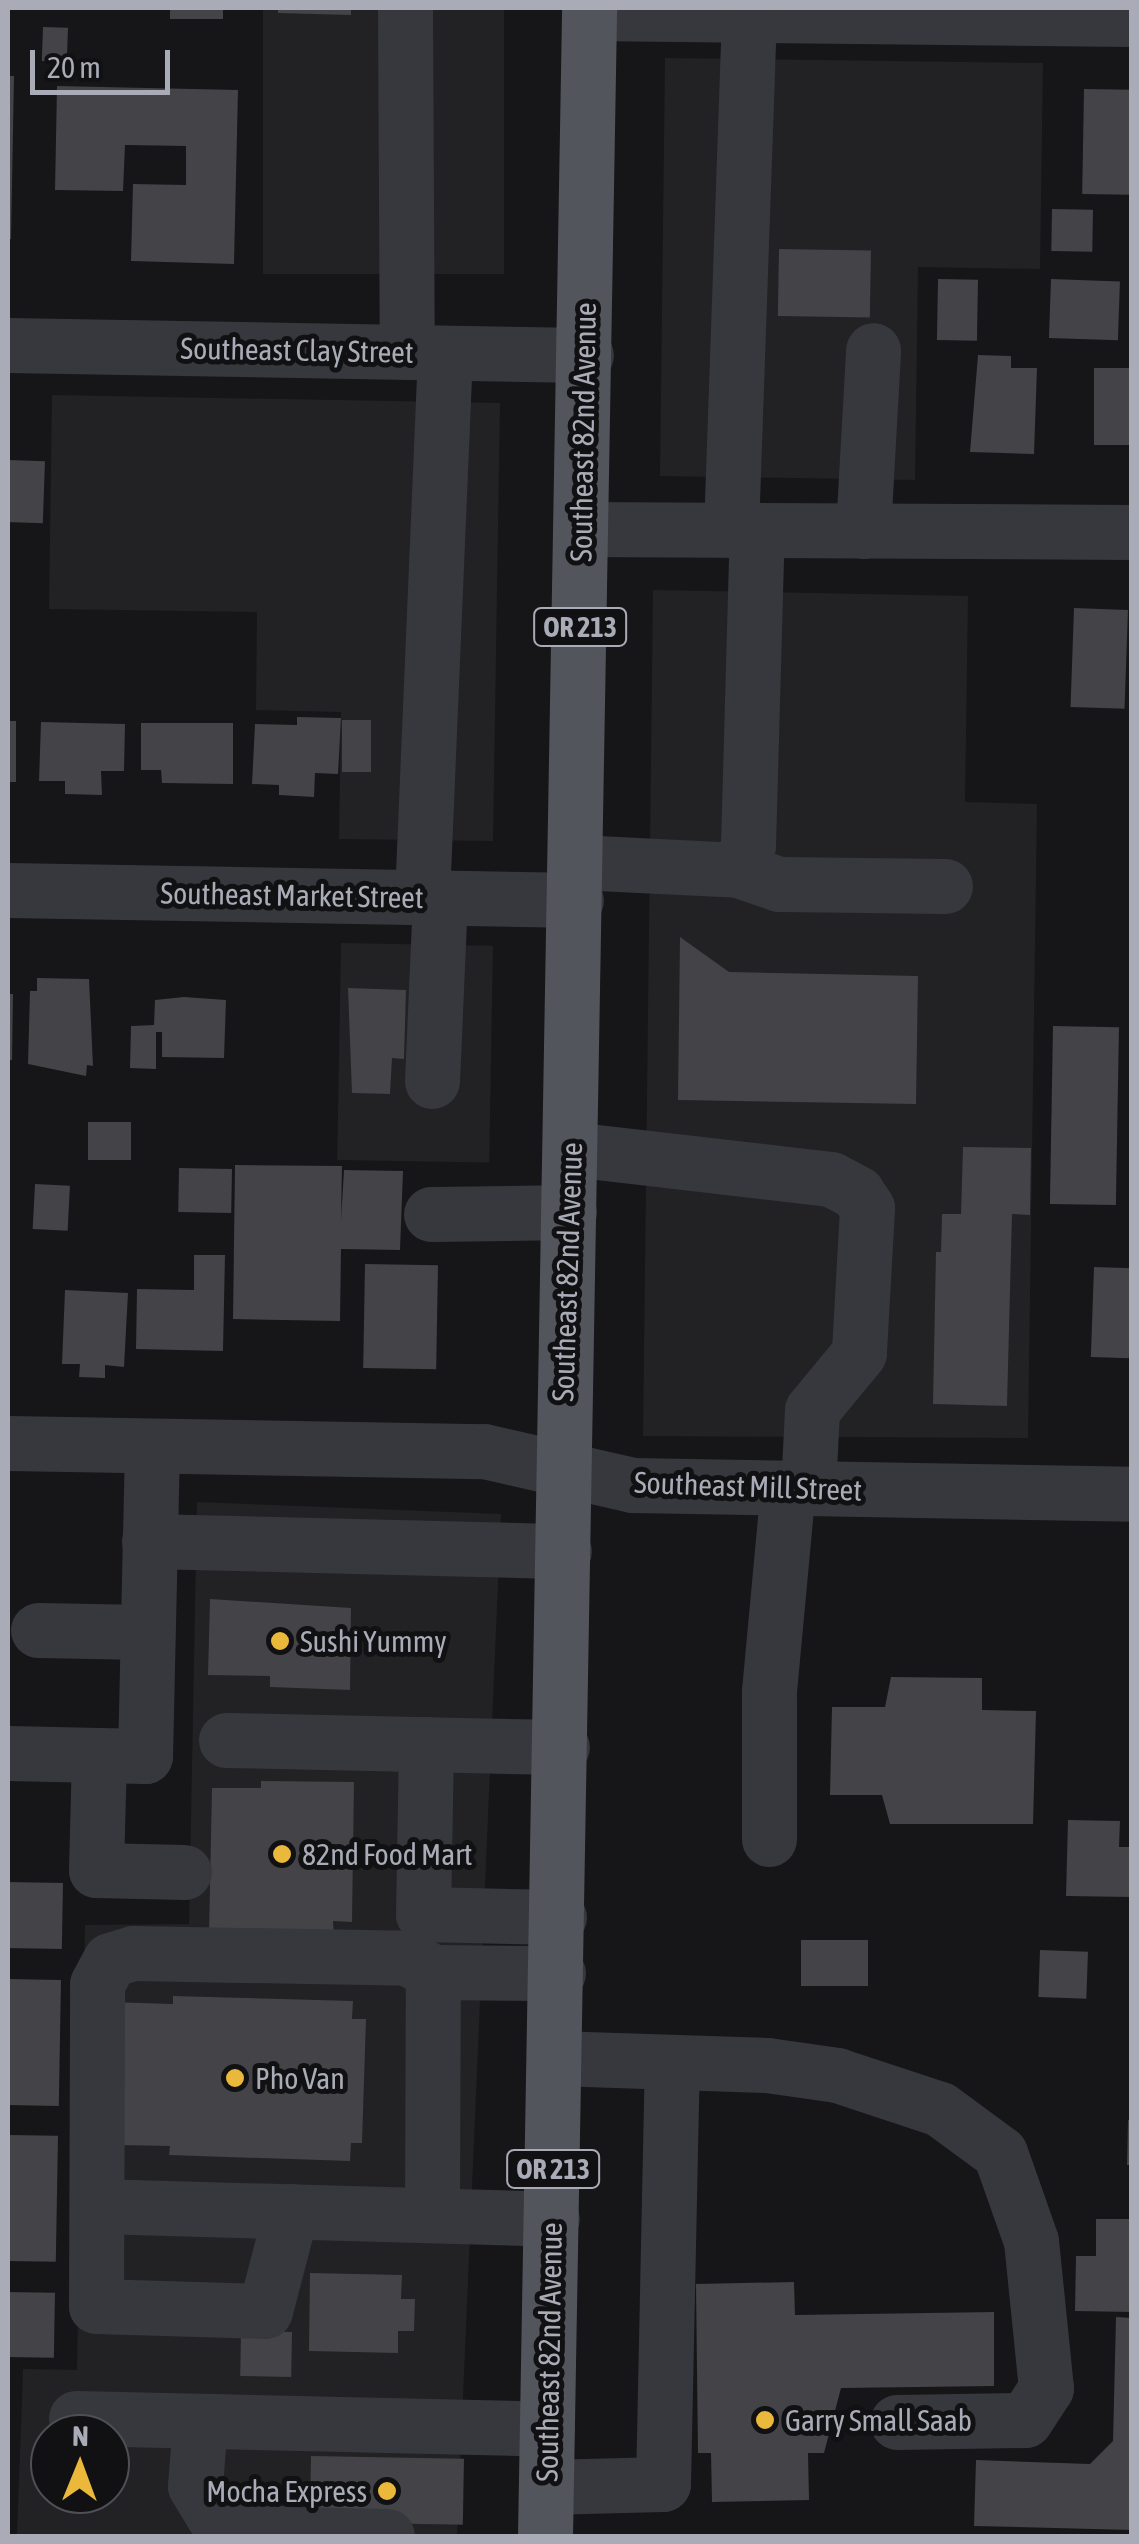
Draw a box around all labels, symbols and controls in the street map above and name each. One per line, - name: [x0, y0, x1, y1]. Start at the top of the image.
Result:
- scale bar: [35, 30, 175, 92]
- text: 20 m: [47, 50, 101, 84]
- street label: Southeast 82nd Avenue: [563, 302, 603, 562]
- street label: Southeast Clay Street: [180, 330, 414, 370]
- road number: OR 213: [532, 604, 628, 650]
- street label: Southeast Market Street: [160, 875, 424, 915]
- street label: Southeast 82nd Avenue: [544, 1142, 590, 1402]
- street label: Southeast Mill Street: [633, 1464, 863, 1508]
- place label: Sushi Yummy: [300, 1623, 447, 1659]
- marker: Sushi Yummy: [269, 1630, 291, 1652]
- place label: 82nd Food Mart: [302, 1836, 472, 1872]
- marker: 82nd Food Mart: [271, 1843, 293, 1865]
- place label: Pho Van: [255, 2060, 345, 2096]
- marker: Pho Van: [224, 2067, 246, 2089]
- road number: OR 213: [506, 2146, 600, 2192]
- street label: Southeast 82nd Avenue: [529, 2222, 569, 2482]
- place label: Garry Small Saab: [785, 2402, 972, 2438]
- marker: Garry Small Saab: [754, 2409, 776, 2431]
- north arrow: [30, 2414, 130, 2514]
- text: N: [72, 2420, 89, 2452]
- place label: Mocha Express: [206, 2473, 367, 2509]
- marker: Mocha Express: [376, 2480, 398, 2502]

